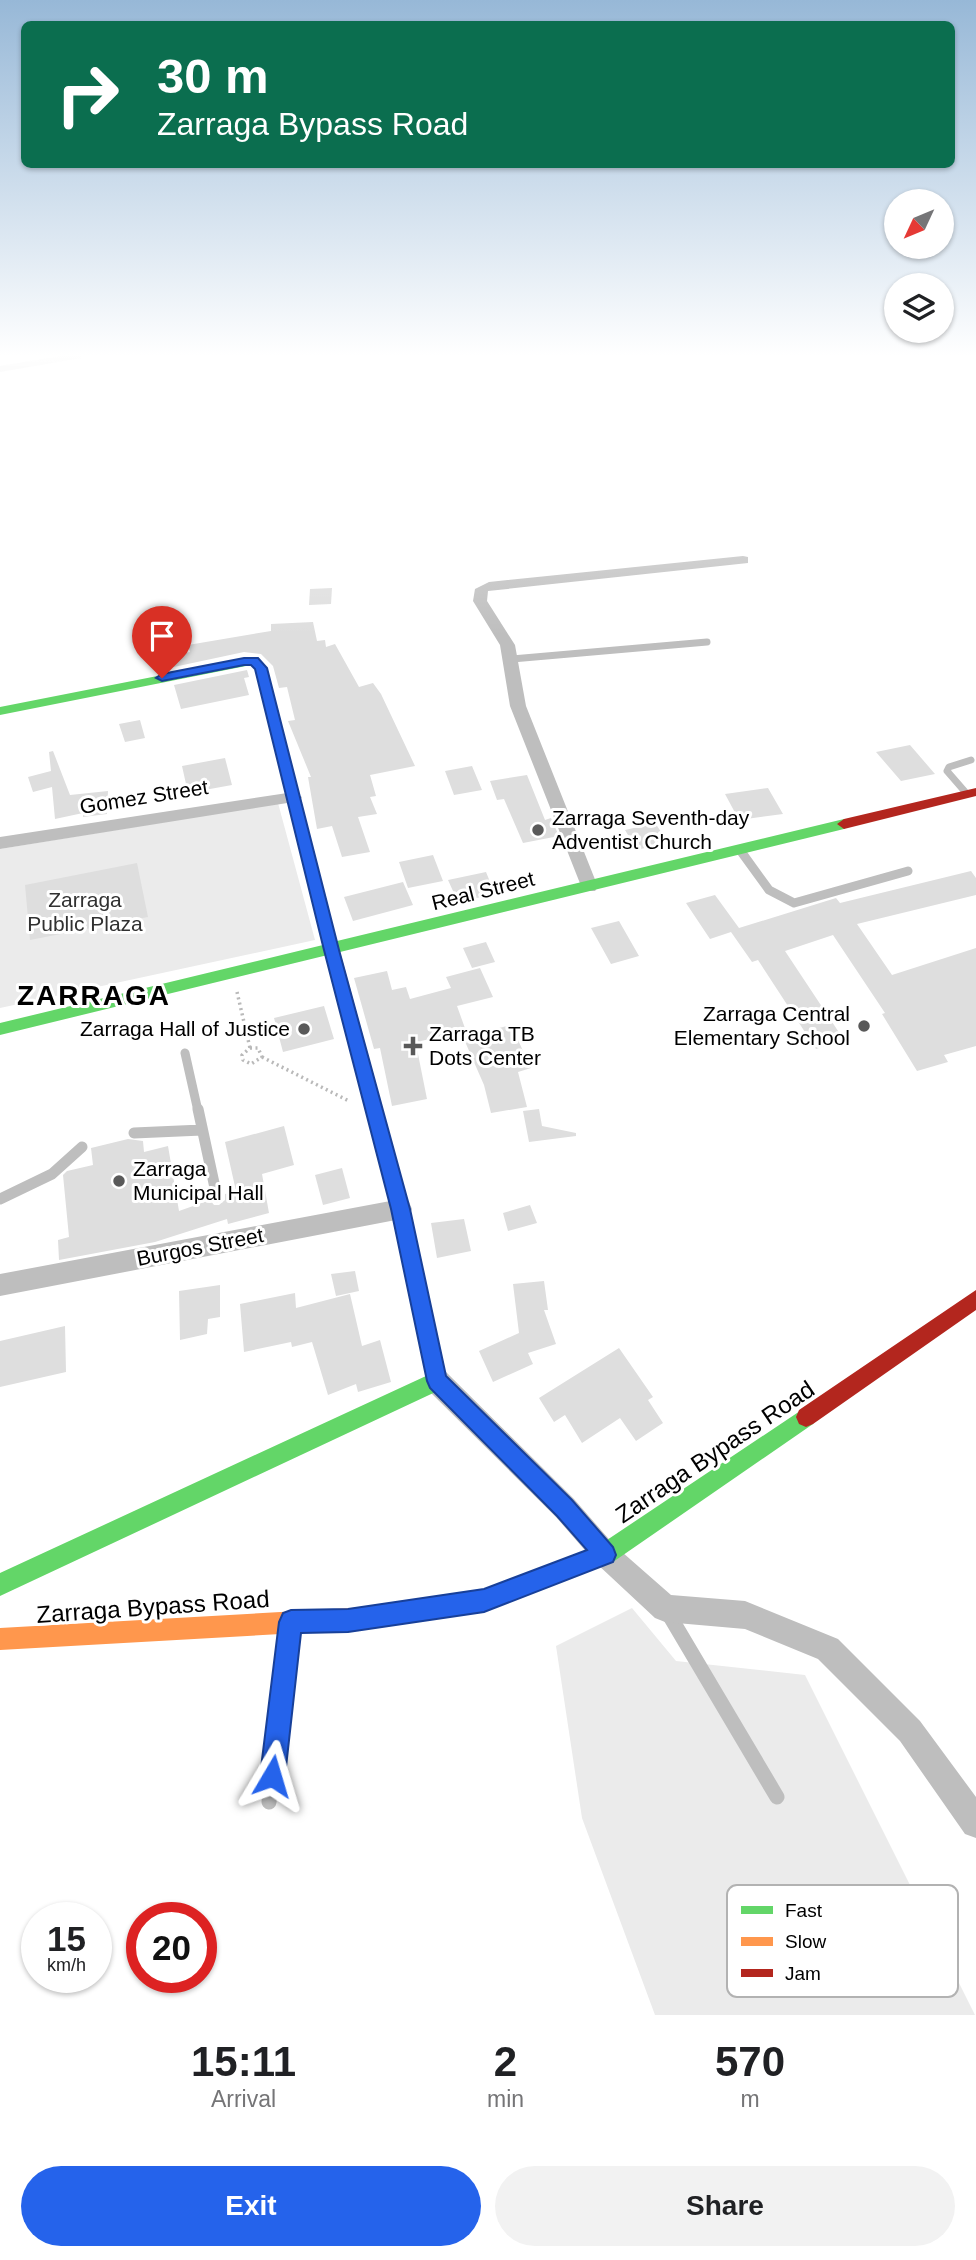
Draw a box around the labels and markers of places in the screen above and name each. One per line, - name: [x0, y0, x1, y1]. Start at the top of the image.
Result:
- pin: [132, 606, 192, 678]
- place label: Zarraga Seventh-day Adventist Church: [552, 806, 750, 853]
- marker: Zarraga Seventh-day Adventist Church: [530, 822, 546, 838]
- place label: Zarraga Central Elementary School: [674, 1002, 850, 1049]
- place label: Zarraga Hall of Justice: [80, 1017, 290, 1040]
- marker: Zarraga Central Elementary School: [856, 1018, 872, 1034]
- marker: Zarraga Hall of Justice: [296, 1021, 312, 1037]
- place label: Zarraga TB Dots Center: [429, 1022, 541, 1069]
- marker: Zarraga TB Dots Center: [403, 1036, 423, 1056]
- place label: Zarraga Municipal Hall: [133, 1157, 264, 1204]
- marker: Zarraga Municipal Hall: [111, 1173, 127, 1189]

